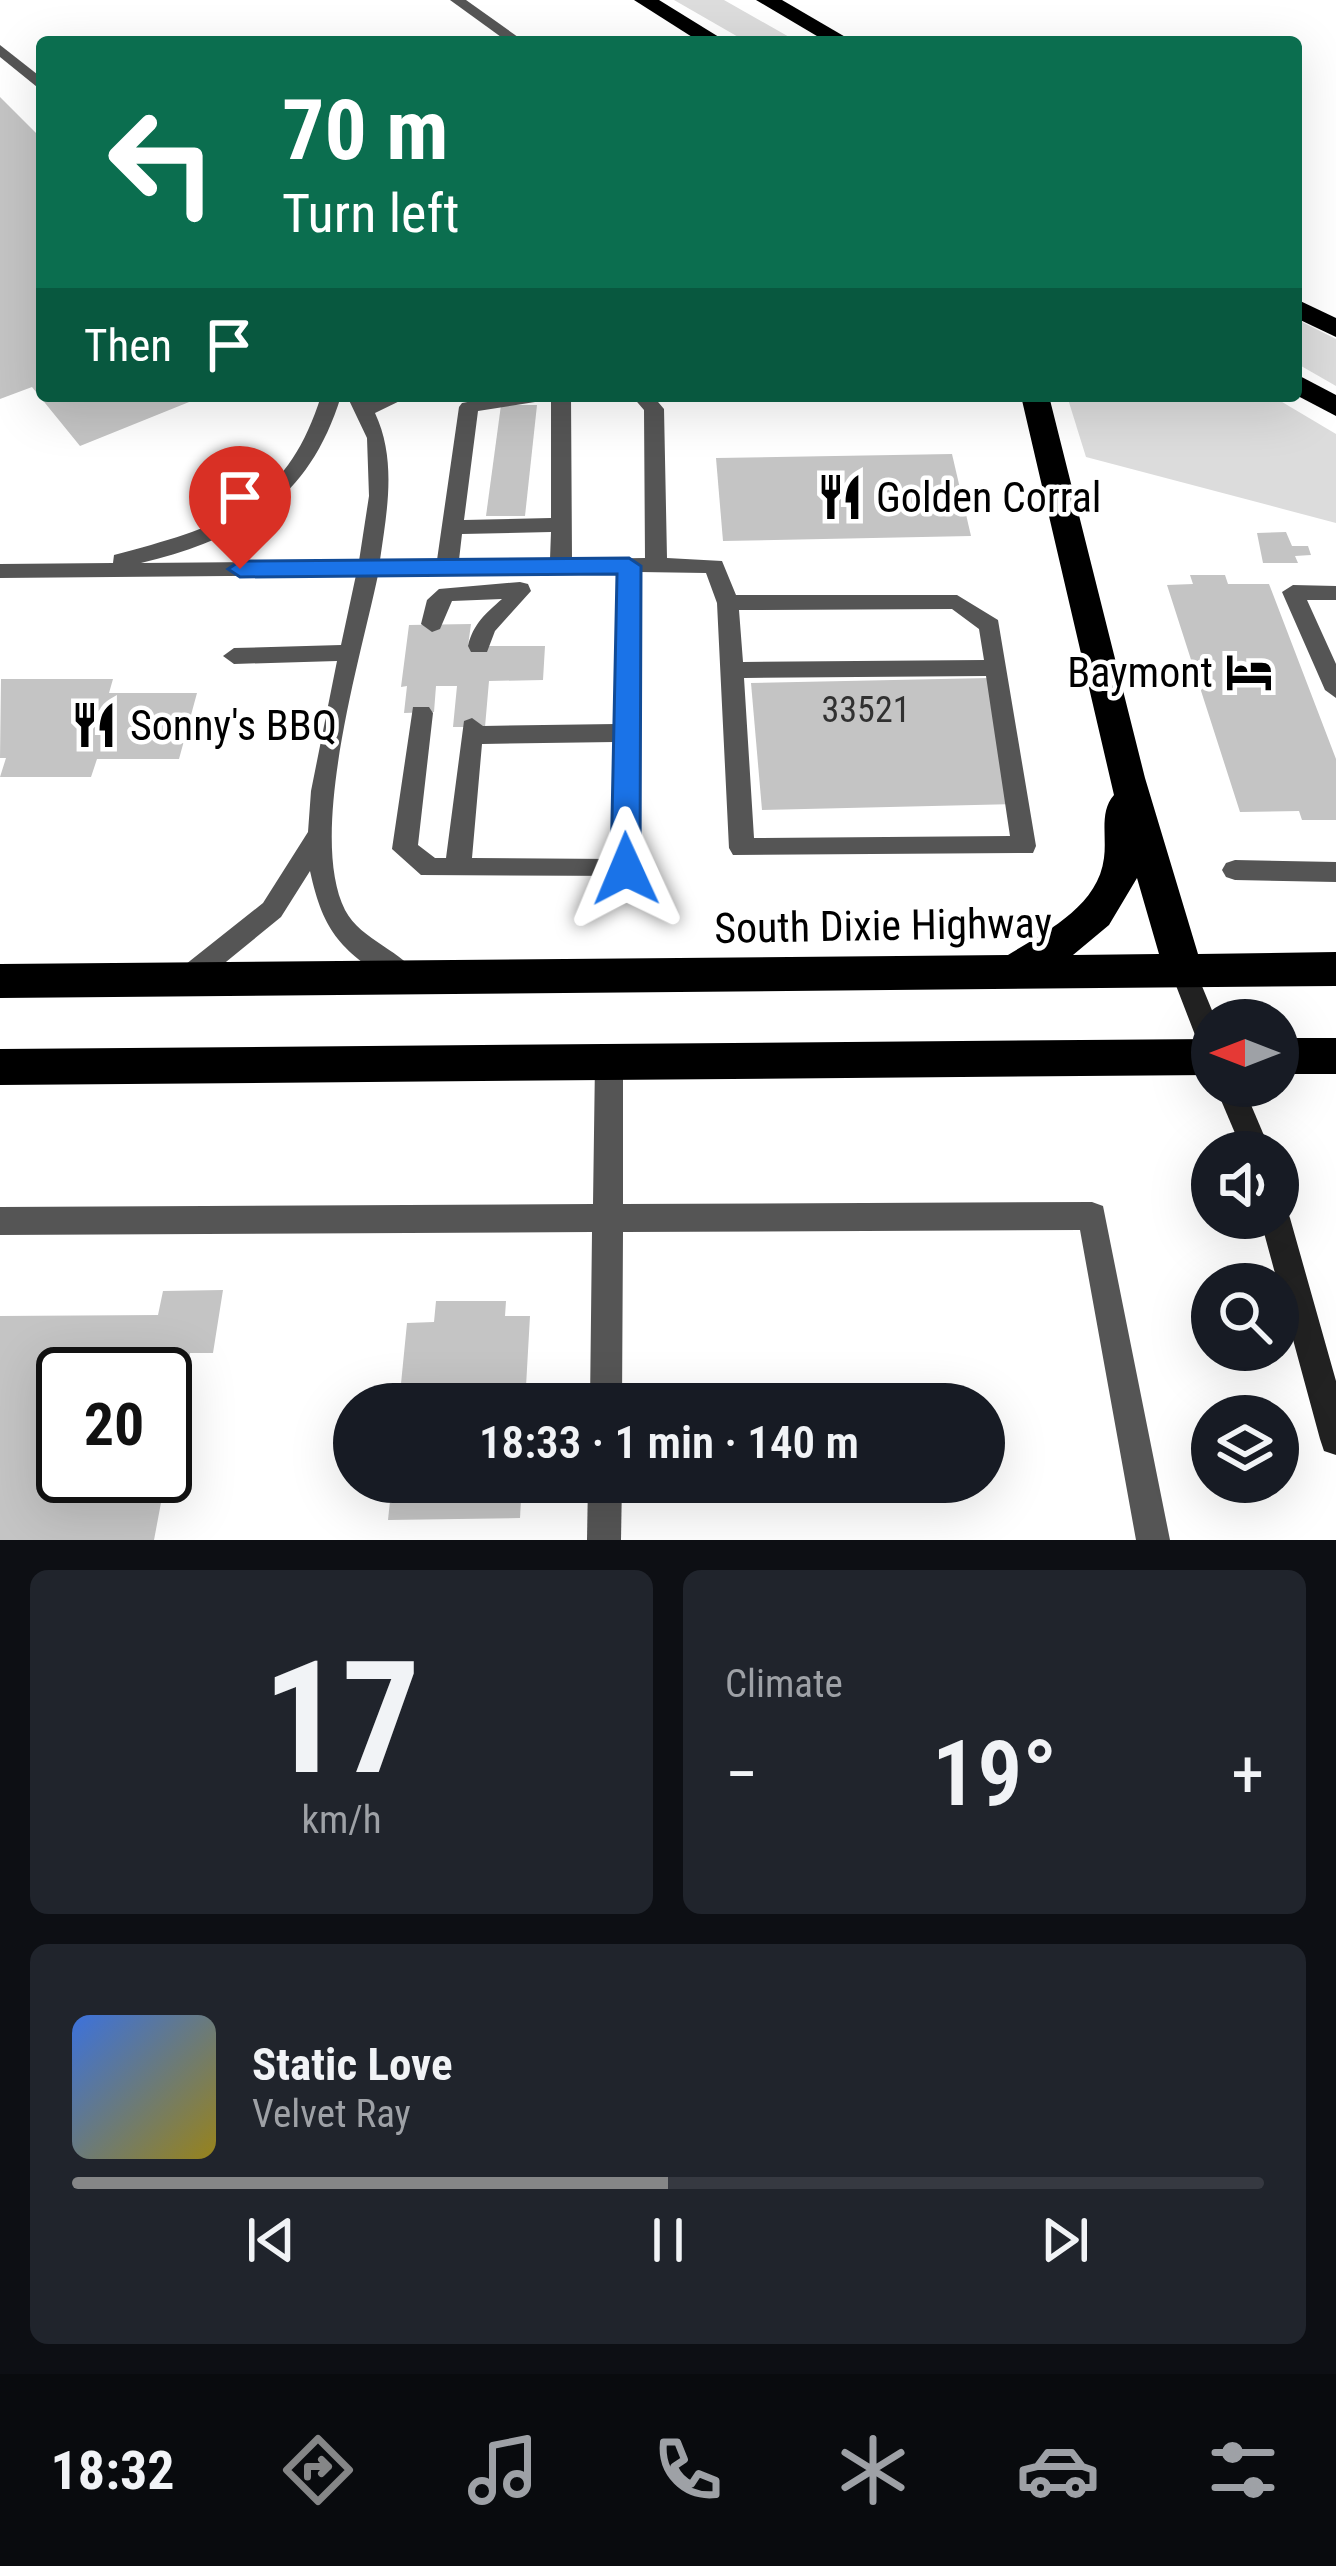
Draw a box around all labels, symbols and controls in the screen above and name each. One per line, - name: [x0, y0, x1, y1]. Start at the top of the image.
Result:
- text: 70 m: [282, 81, 449, 180]
- icon: left: [84, 84, 240, 240]
- text: Turn left: [282, 182, 459, 245]
- icon: arrive: [196, 312, 262, 378]
- text: Then: [84, 319, 172, 372]
- pin: [189, 446, 291, 569]
- icon: arrive: [207, 464, 273, 530]
- restaurant icon: Golden Corral: [815, 472, 865, 522]
- place label: Golden Corral: [876, 473, 1101, 522]
- hotel icon: Baymont: [1224, 647, 1274, 697]
- place label: Baymont: [1067, 648, 1213, 697]
- house number: 33521: [822, 689, 910, 731]
- restaurant icon: Sonny's BBQ: [69, 700, 119, 750]
- place label: Sonny's BBQ: [130, 701, 337, 750]
- position arrow: [563, 806, 689, 932]
- street label: South Dixie Highway: [714, 898, 1052, 953]
- north arrow: [1191, 999, 1299, 1107]
- map controls: [1191, 999, 1299, 1503]
- button: sound: [1191, 1131, 1299, 1239]
- button: search: [1191, 1263, 1299, 1371]
- speed limit sign: 20: [36, 1347, 192, 1503]
- button: layers: [1191, 1395, 1299, 1503]
- text: 18:33 · 1 min · 140 m: [479, 1416, 859, 1469]
- text: 17: [263, 1627, 420, 1810]
- text: Climate: [725, 1661, 843, 1707]
- text: 19°: [932, 1722, 1057, 1827]
- text: −: [725, 1736, 758, 1813]
- text: +: [1231, 1736, 1264, 1813]
- text: km/h: [301, 1797, 382, 1843]
- text: Static Love: [252, 2038, 453, 2091]
- text: Velvet Ray: [252, 2091, 411, 2137]
- icon: previous: [238, 2207, 304, 2273]
- icon: pause: [635, 2207, 701, 2273]
- icon: next: [1032, 2207, 1098, 2273]
- icon: directions: [276, 2428, 360, 2512]
- icon: music: [461, 2428, 545, 2512]
- icon: phone: [646, 2428, 730, 2512]
- icon: climate: [831, 2428, 915, 2512]
- icon: car: [1016, 2428, 1100, 2512]
- icon: filters: [1201, 2428, 1285, 2512]
- text: 18:32: [51, 2439, 175, 2502]

